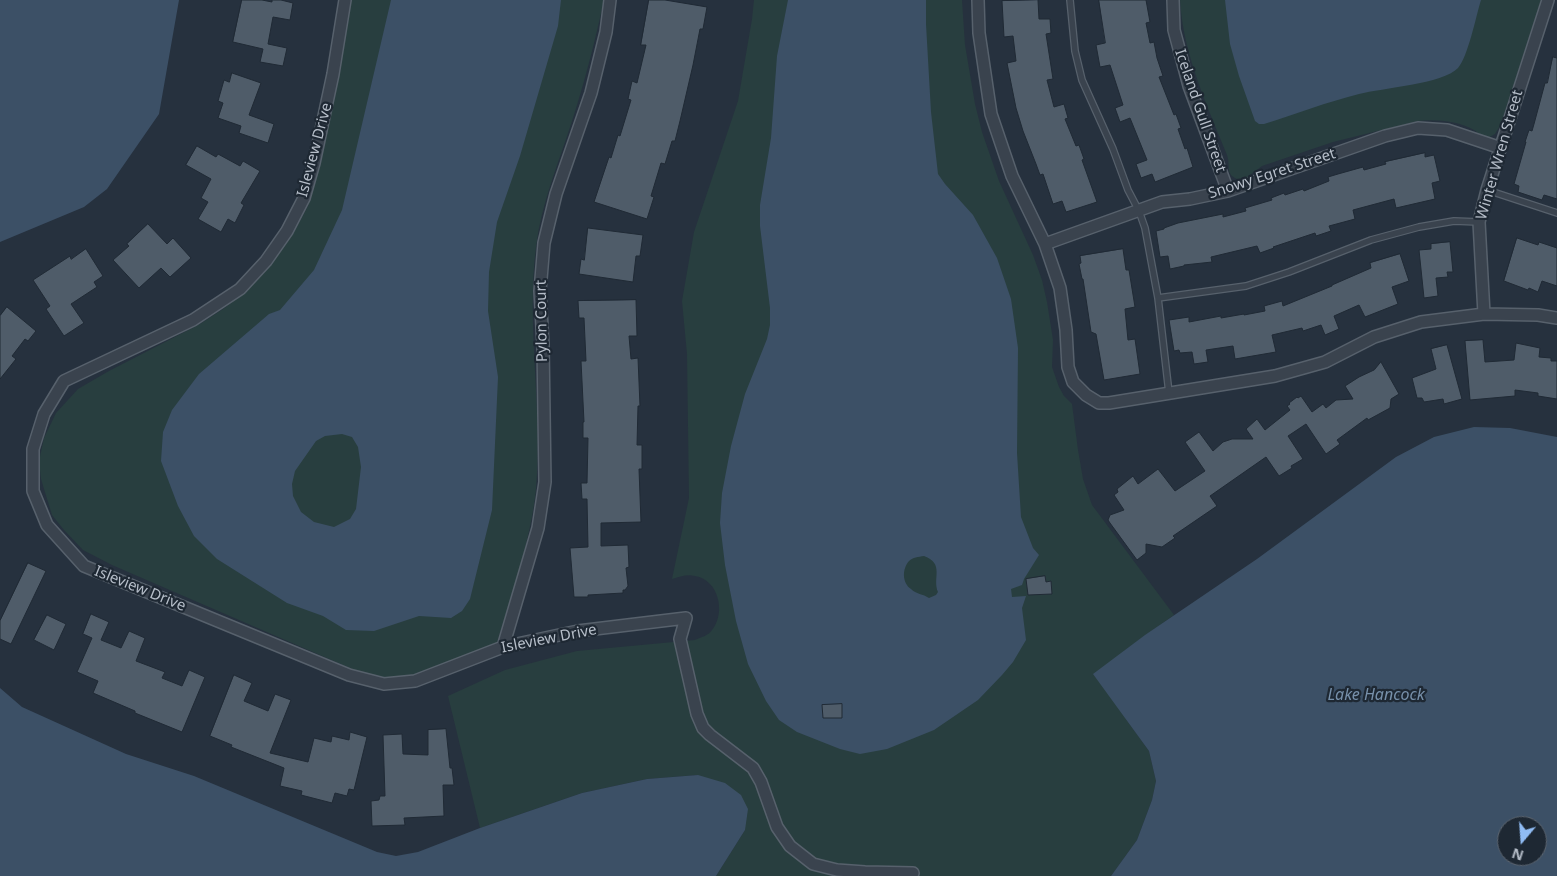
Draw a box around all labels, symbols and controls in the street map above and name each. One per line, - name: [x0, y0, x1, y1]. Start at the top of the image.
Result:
- street label: Iceland Gull Street: [1170, 47, 1230, 175]
- street label: Winter Wren Street: [1473, 88, 1527, 222]
- street label: Isleview Drive: [294, 101, 336, 199]
- street label: Snowy Egret Street: [1206, 145, 1338, 203]
- street label: Pylon Court: [532, 280, 552, 362]
- street label: Isleview Drive: [92, 563, 188, 615]
- street label: Isleview Drive: [500, 621, 598, 657]
- water label: Lake Hancock: [1327, 685, 1425, 705]
- north arrow: [1497, 816, 1547, 866]
- text: N: [1509, 844, 1526, 866]

